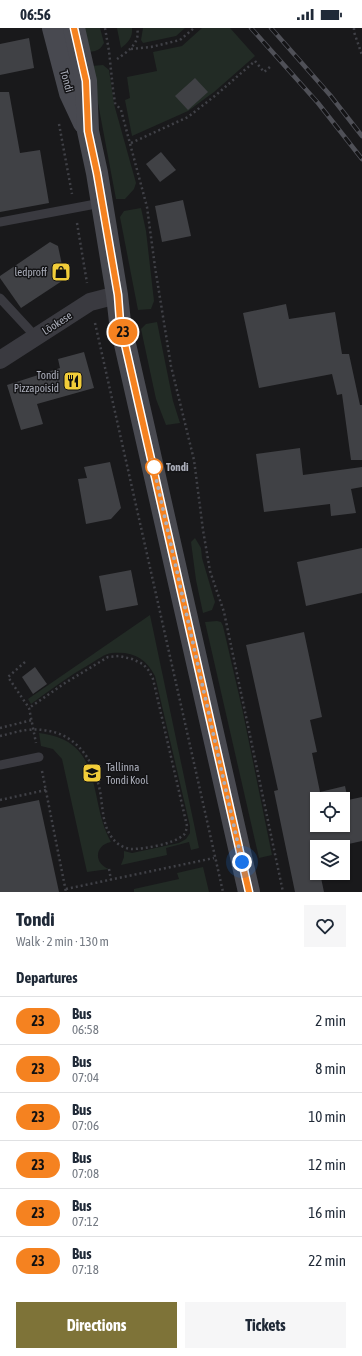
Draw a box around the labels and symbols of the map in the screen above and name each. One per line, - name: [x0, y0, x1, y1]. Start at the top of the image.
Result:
- street label: Tondi: [58, 69, 76, 93]
- shop icon: ledproff: [50, 261, 72, 283]
- place label: ledproff: [14, 266, 47, 278]
- street label: Lõokese: [40, 309, 74, 337]
- line badge: 23: [105, 319, 141, 345]
- place label: Tondi Pizzapoisid: [14, 369, 59, 394]
- restaurant icon: Tondi Pizzapoisid: [62, 370, 84, 392]
- marker: Tondi: [145, 458, 163, 476]
- place label: Tondi: [166, 461, 189, 473]
- place label: Tallinna Tondi Kool: [106, 761, 148, 786]
- school or university icon: Tallinna Tondi Kool: [81, 762, 103, 784]
- your location: [232, 852, 252, 872]

